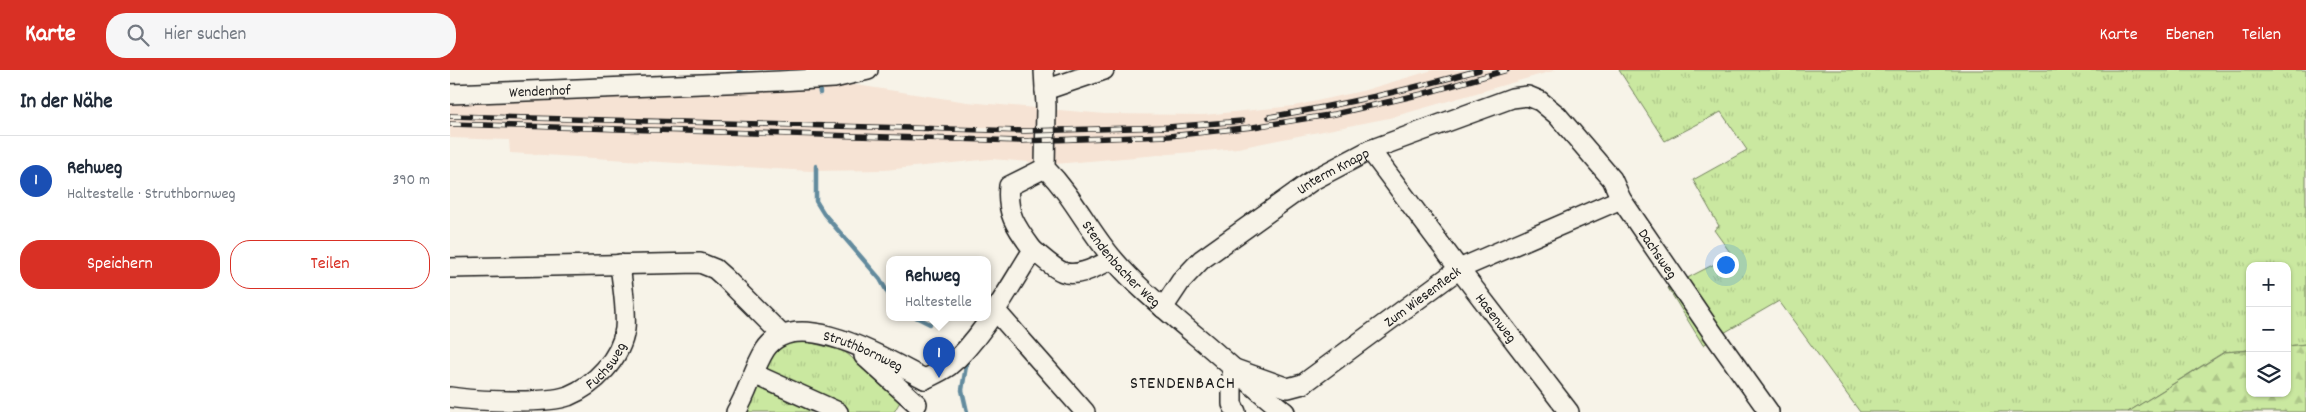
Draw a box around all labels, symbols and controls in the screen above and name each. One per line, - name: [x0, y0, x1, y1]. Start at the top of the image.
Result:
- search box: [106, 13, 456, 58]
- text: Karte: [25, 18, 76, 52]
- icon: search: [124, 21, 152, 49]
- text: Hier suchen: [164, 22, 246, 49]
- text: Karte: [2100, 23, 2138, 48]
- text: Ebenen: [2166, 23, 2214, 48]
- text: Teilen: [2242, 23, 2281, 48]
- street label: Wendenhof: [509, 80, 572, 105]
- text: In der Nähe: [20, 88, 112, 118]
- street label: Unterm Knapp: [1293, 143, 1374, 201]
- text: Rehweg: [67, 156, 122, 183]
- text: 1: [34, 169, 38, 192]
- text: 390 m: [392, 169, 430, 192]
- text: Haltestelle · Struthbornweg: [67, 183, 236, 206]
- street label: Stendenbacher Weg: [1075, 217, 1165, 314]
- street label: Dachsweg: [1631, 225, 1682, 284]
- button: Speichern: [20, 240, 220, 289]
- button: Teilen: [230, 240, 430, 289]
- your location: [1713, 252, 1739, 278]
- popup: [886, 256, 991, 321]
- street label: Zum Wiesenfleck: [1380, 262, 1467, 334]
- map controls: [2246, 262, 2291, 397]
- button: +: [2246, 262, 2291, 307]
- text: Rehweg: [905, 264, 960, 291]
- street label: Hasenweg: [1469, 289, 1521, 348]
- text: Haltestelle: [905, 291, 972, 314]
- button: −: [2246, 307, 2291, 352]
- street label: Struthbornweg: [821, 326, 906, 379]
- pin: 1: [923, 337, 955, 378]
- street label: Fuchsweg: [582, 340, 633, 396]
- button: layers: [2246, 352, 2291, 397]
- district label: STENDENBACH: [1130, 372, 1236, 397]

